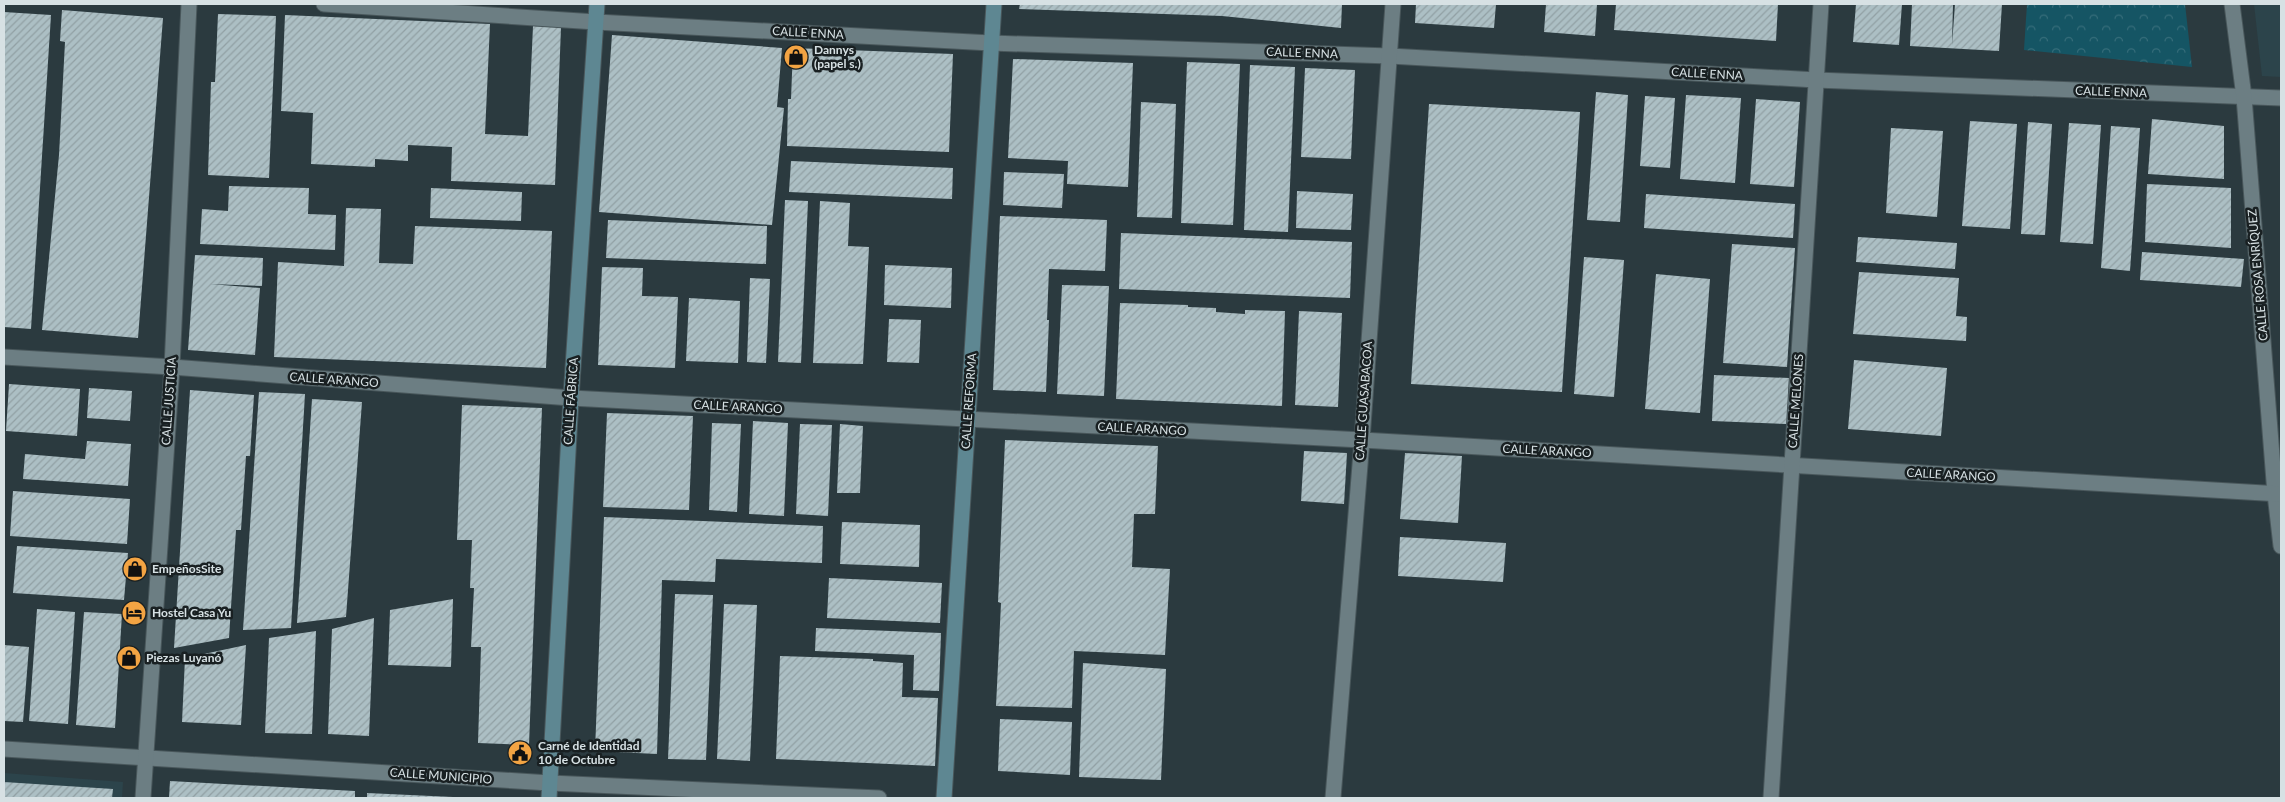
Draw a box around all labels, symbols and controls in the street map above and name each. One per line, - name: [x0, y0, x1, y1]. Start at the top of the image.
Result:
- street label: CALLE ENNA: [772, 23, 845, 42]
- place label: Dannys (papel s.): [814, 42, 861, 71]
- shop icon: Dannys (papel s.): [783, 44, 809, 70]
- street label: CALLE ENNA: [1266, 44, 1339, 61]
- street label: CALLE ENNA: [1671, 64, 1744, 83]
- street label: CALLE ENNA: [2075, 83, 2148, 100]
- street label: CALLE ROSA ENRÍQUEZ: [2244, 209, 2271, 342]
- street label: CALLE GUASABACOA: [1352, 340, 1375, 461]
- street label: CALLE REFORMA: [958, 352, 979, 449]
- street label: CALLE MELONES: [1785, 353, 1806, 449]
- street label: CALLE JUSTICIA: [158, 355, 179, 446]
- street label: CALLE FÁBRICA: [560, 356, 581, 445]
- street label: CALLE ARANGO: [289, 369, 380, 390]
- street label: CALLE ARANGO: [693, 397, 783, 416]
- street label: CALLE ARANGO: [1097, 419, 1187, 438]
- street label: CALLE ARANGO: [1502, 441, 1592, 460]
- street label: CALLE ARANGO: [1906, 465, 1996, 484]
- shop icon: EmpeñosSite: [122, 556, 148, 582]
- place label: EmpeñosSite: [152, 561, 222, 576]
- hotel icon: Hostel Casa Yu: [121, 600, 147, 626]
- place label: Hostel Casa Yu: [152, 605, 232, 620]
- shop icon: Piezas Luyanó: [116, 645, 142, 671]
- place label: Piezas Luyanó: [146, 650, 221, 665]
- place label: Carné de Identidad 10 de Octubre: [538, 738, 640, 767]
- public building icon: Carné de Identidad 10 de Octubre: [507, 740, 533, 766]
- street label: CALLE MUNICIPIO: [389, 764, 493, 787]

